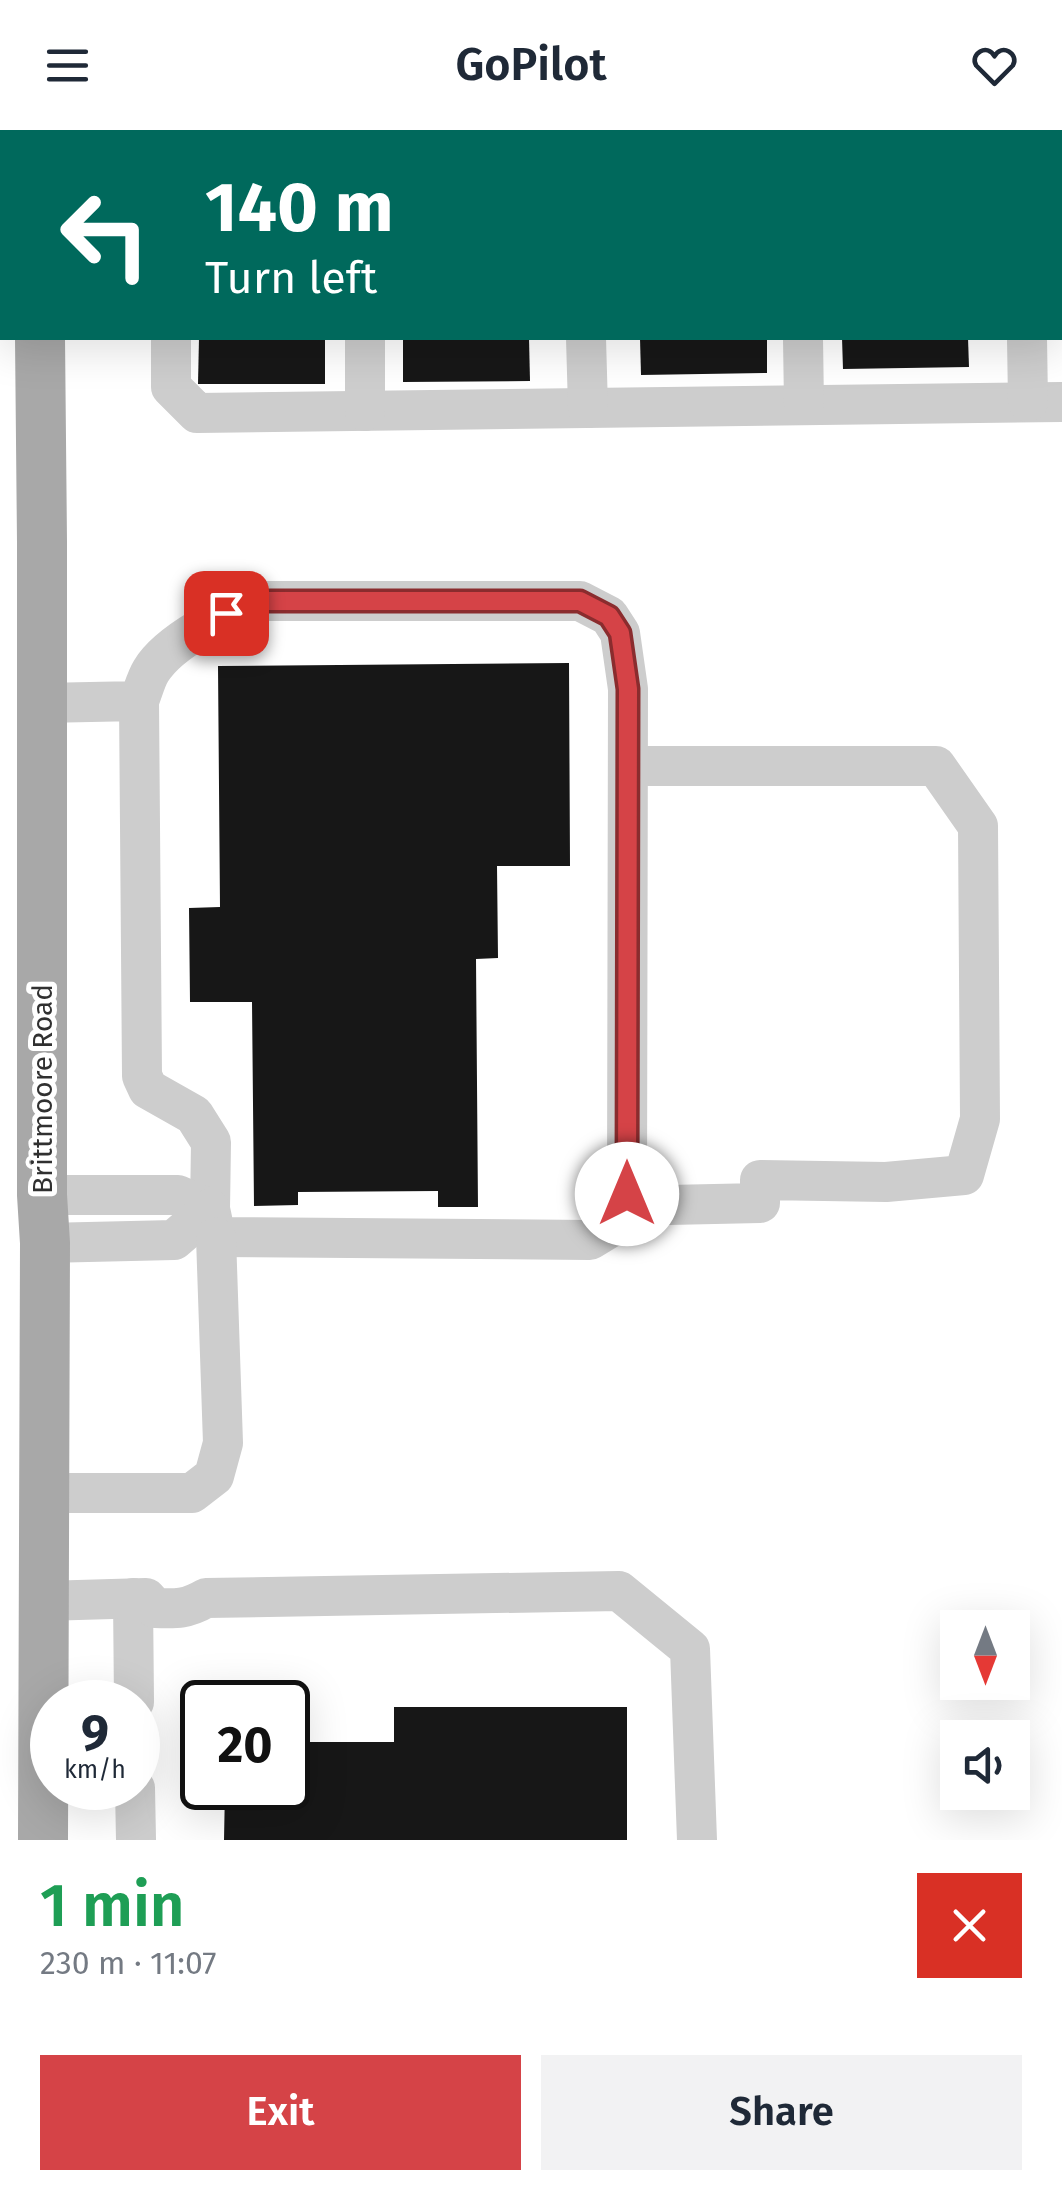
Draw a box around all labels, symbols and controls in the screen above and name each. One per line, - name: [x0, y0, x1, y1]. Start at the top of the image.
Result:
- icon: menu: [40, 38, 95, 93]
- text: GoPilot: [455, 38, 607, 92]
- icon: heart: [967, 38, 1022, 93]
- text: 140 m: [205, 166, 394, 250]
- icon: left: [40, 170, 170, 300]
- text: Turn left: [205, 251, 377, 305]
- pin: [184, 571, 269, 656]
- icon: arrive: [199, 586, 254, 641]
- street label: Brittmoore Road: [26, 984, 59, 1194]
- position arrow: [575, 1142, 679, 1246]
- north arrow: [940, 1610, 1030, 1700]
- map controls: [940, 1610, 1030, 1810]
- speed limit sign: 20: [180, 1680, 310, 1810]
- text: 9: [81, 1703, 109, 1763]
- button: sound: [940, 1720, 1030, 1810]
- text: km/h: [64, 1755, 126, 1785]
- text: 1 min: [40, 1870, 185, 1942]
- button: close: [917, 1873, 1022, 1978]
- text: 230 m · 11:07: [40, 1944, 216, 1982]
- button: Exit: [40, 2055, 521, 2170]
- button: Share: [541, 2055, 1022, 2170]

